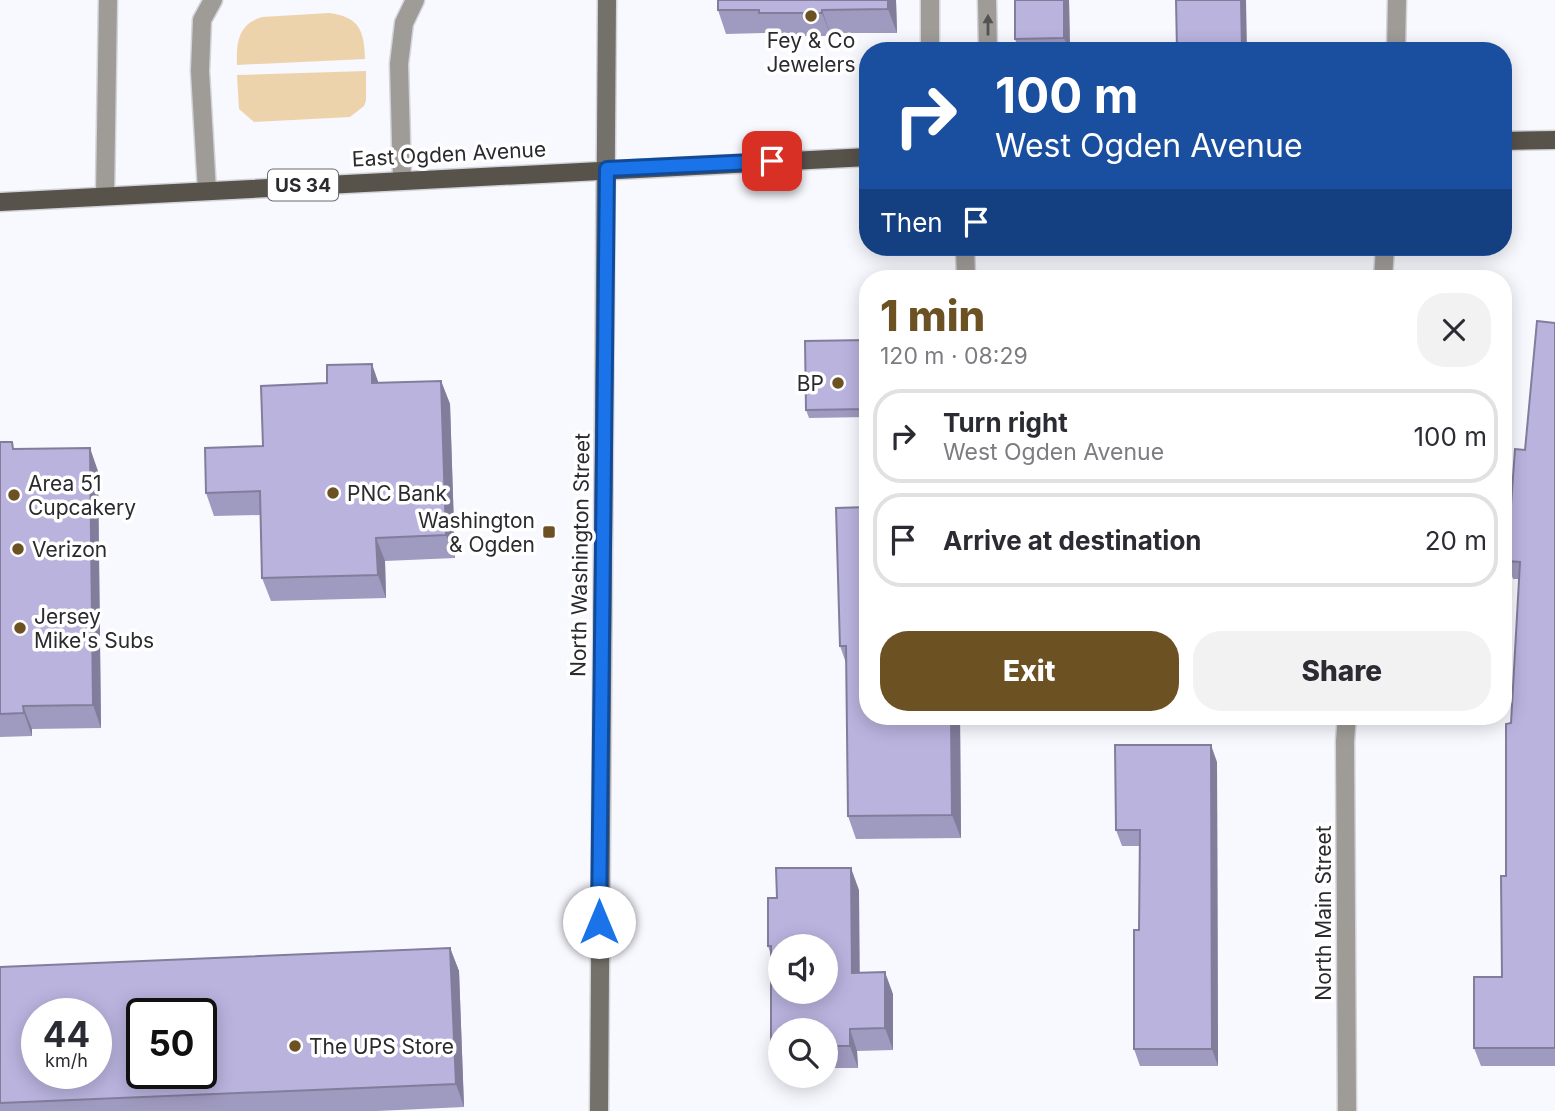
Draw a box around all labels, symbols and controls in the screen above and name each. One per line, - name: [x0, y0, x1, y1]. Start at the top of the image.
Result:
- marker: Fey & Co Jewelers: [803, 8, 819, 24]
- one-way arrow: [982, 14, 994, 36]
- place label: Fey & Co Jewelers: [766, 28, 856, 77]
- text: 100 m: [995, 66, 1139, 125]
- icon: right: [880, 70, 971, 161]
- text: West Ogden Avenue: [995, 126, 1303, 165]
- pin: [742, 131, 802, 191]
- street label: East Ogden Avenue: [351, 136, 547, 172]
- icon: arrive: [753, 142, 791, 180]
- road number: US 34: [268, 169, 338, 200]
- icon: arrive: [957, 203, 995, 241]
- text: Then: [880, 207, 943, 238]
- text: 1 min: [880, 290, 985, 341]
- button: close: [1417, 293, 1491, 367]
- text: 120 m · 08:29: [880, 342, 1028, 370]
- place label: BP: [797, 371, 824, 396]
- marker: BP: [830, 375, 846, 391]
- text: Turn right: [943, 407, 1068, 438]
- icon: right: [884, 417, 922, 455]
- text: 100 m: [1414, 421, 1487, 452]
- street label: North Washington Street: [565, 433, 595, 677]
- text: West Ogden Avenue: [943, 438, 1164, 466]
- place label: Area 51 Cupcakery: [28, 471, 136, 520]
- place label: PNC Bank: [347, 481, 447, 506]
- marker: PNC Bank: [325, 485, 341, 501]
- marker: Area 51 Cupcakery: [6, 487, 22, 503]
- place label: Washington & Ogden: [418, 508, 535, 557]
- icon: arrive: [884, 521, 922, 559]
- marker: Washington & Ogden: [541, 524, 557, 540]
- text: Arrive at destination: [943, 525, 1202, 556]
- text: 20 m: [1425, 525, 1487, 556]
- place label: Verizon: [32, 537, 107, 562]
- marker: Verizon: [10, 541, 26, 557]
- place label: Jersey Mike's Subs: [34, 604, 154, 653]
- marker: Jersey Mike's Subs: [12, 620, 28, 636]
- button: Exit: [880, 631, 1179, 711]
- button: Share: [1193, 631, 1491, 711]
- street label: North Main Street: [1311, 825, 1336, 1001]
- position arrow: [562, 885, 636, 959]
- map controls: [768, 934, 838, 1088]
- button: sound: [768, 934, 838, 1004]
- speed limit sign: 50: [126, 998, 217, 1089]
- text: 44: [43, 1013, 90, 1055]
- button: search: [768, 1018, 838, 1088]
- place label: The UPS Store: [309, 1034, 454, 1059]
- marker: The UPS Store: [287, 1038, 303, 1054]
- text: km/h: [45, 1050, 88, 1071]

